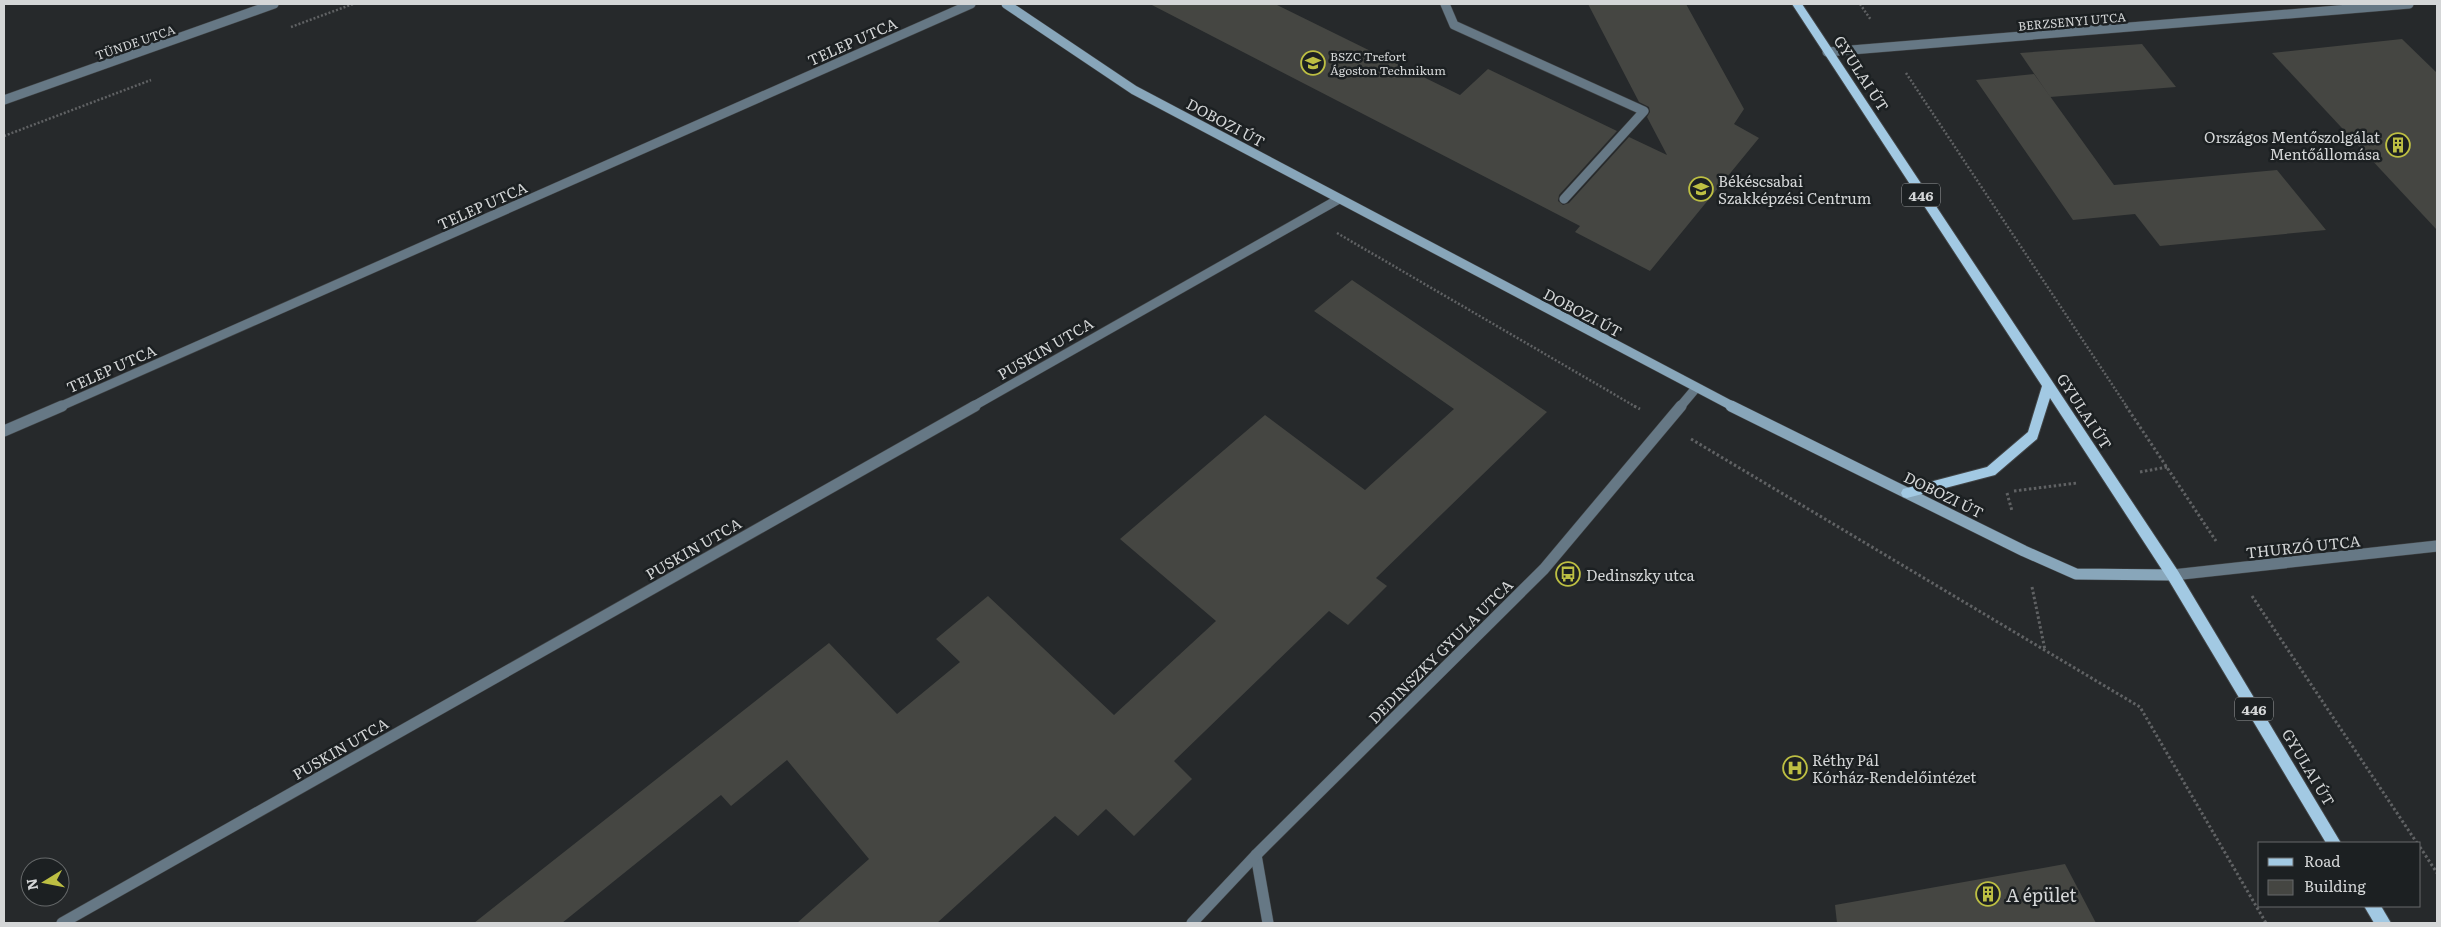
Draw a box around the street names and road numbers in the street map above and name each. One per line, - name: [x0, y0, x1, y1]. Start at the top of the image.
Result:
- street label: BERZSENYI UTCA: [2017, 7, 2127, 35]
- street label: TELEP UTCA: [803, 11, 901, 71]
- street label: TÜNDE UTCA: [93, 20, 177, 64]
- street label: GYULAI ÚT: [1829, 30, 1895, 116]
- street label: DOBOZI ÚT: [1183, 92, 1269, 152]
- street label: TELEP UTCA: [433, 175, 531, 235]
- road number: 446: [1902, 184, 1940, 206]
- street label: DOBOZI ÚT: [1540, 282, 1626, 342]
- street label: PUSKIN UTCA: [993, 311, 1097, 385]
- street label: TELEP UTCA: [62, 338, 160, 398]
- street label: GYULAI ÚT: [2052, 368, 2118, 454]
- street label: DOBOZI ÚT: [1900, 465, 1988, 523]
- street label: PUSKIN UTCA: [641, 511, 745, 585]
- street label: THURZÓ UTCA: [2245, 529, 2361, 563]
- street label: DEDINSZKY GYULA UTCA: [1363, 574, 1517, 728]
- road number: 446: [2235, 698, 2273, 721]
- street label: PUSKIN UTCA: [288, 711, 392, 785]
- street label: GYULAI ÚT: [2277, 724, 2341, 810]

